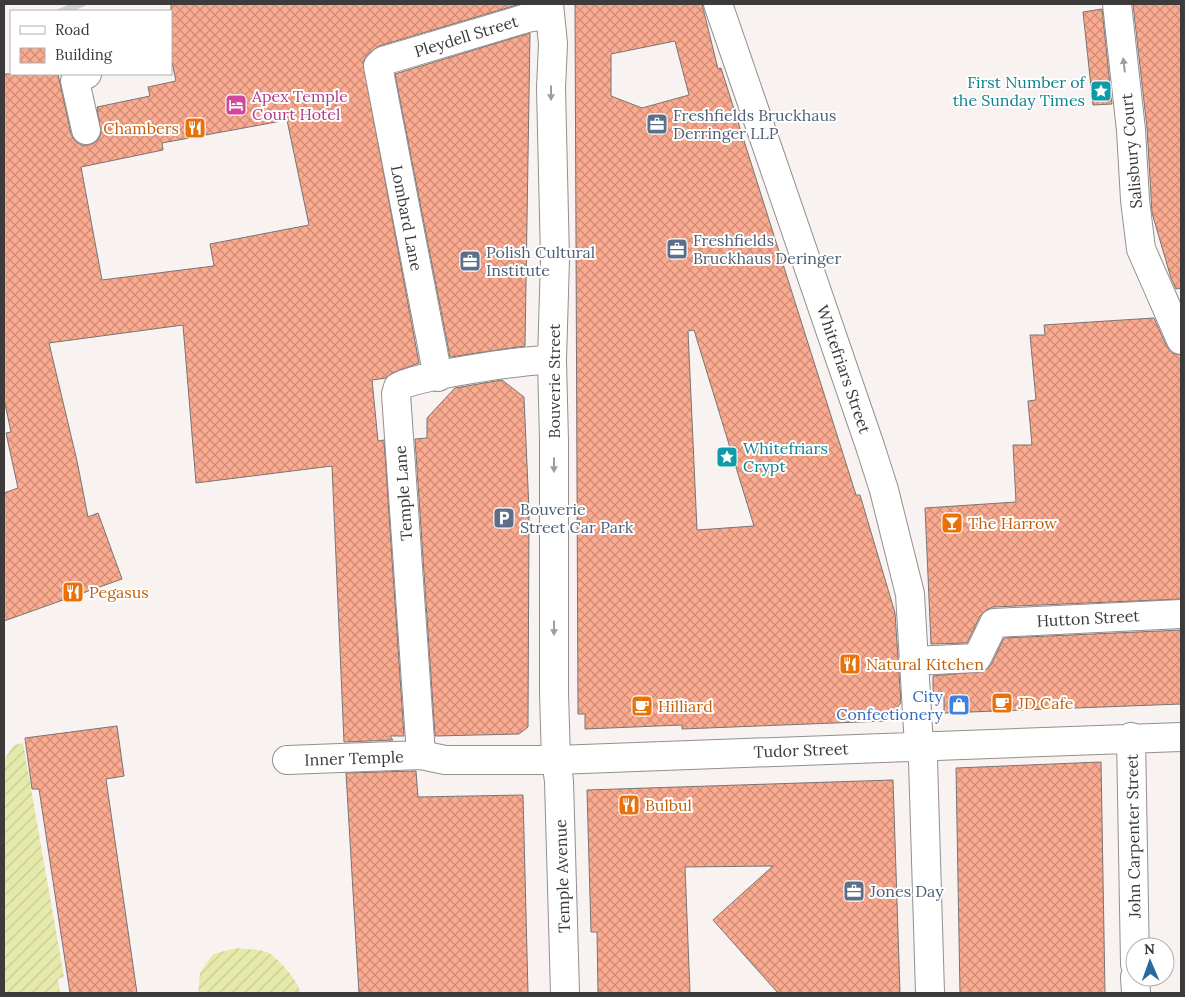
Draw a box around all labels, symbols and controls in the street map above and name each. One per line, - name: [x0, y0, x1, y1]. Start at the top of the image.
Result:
- legend: [10, 10, 172, 75]
- street label: Pleydell Street: [412, 11, 521, 61]
- text: Road: [55, 20, 90, 39]
- text: Building: [55, 45, 113, 64]
- one-way arrow: [1120, 56, 1128, 72]
- place label: First Number of the Sunday Times: [953, 72, 1087, 110]
- place icon: First Number of the Sunday Times: [1089, 79, 1113, 103]
- one-way arrow: [547, 85, 555, 101]
- place label: Apex Temple Court Hotel: [251, 86, 348, 124]
- street label: Salisbury Court: [1116, 92, 1146, 209]
- hotel icon: Apex Temple Court Hotel: [224, 93, 248, 117]
- place label: Freshfields Bruckhaus Derringer LLP: [673, 105, 836, 143]
- office icon: Freshfields Bruckhaus Derringer LLP: [645, 112, 669, 136]
- restaurant icon: Chambers: [183, 116, 207, 140]
- place label: Chambers: [103, 118, 179, 138]
- street label: Lombard Lane: [387, 163, 427, 273]
- place label: Freshfields Bruckhaus Deringer: [693, 230, 841, 268]
- office icon: Freshfields Bruckhaus Deringer: [665, 237, 689, 261]
- place label: Polish Cultural Institute: [486, 242, 595, 280]
- office icon: Polish Cultural Institute: [458, 249, 482, 273]
- street label: Whitefriars Street: [813, 302, 876, 437]
- street label: Bouverie Street: [544, 323, 564, 439]
- place label: Whitefriars Crypt: [743, 438, 828, 476]
- street label: Temple Lane: [390, 444, 416, 541]
- place icon: Whitefriars Crypt: [715, 445, 739, 469]
- one-way arrow: [550, 458, 558, 474]
- place label: Bouverie Street Car Park: [520, 499, 634, 537]
- parking icon: Bouverie Street Car Park: [492, 506, 516, 530]
- bar icon: The Harrow: [940, 511, 964, 535]
- place label: The Harrow: [968, 513, 1057, 533]
- restaurant icon: Pegasus: [61, 580, 85, 604]
- place label: Pegasus: [89, 582, 149, 602]
- street label: Hutton Street: [1036, 605, 1141, 631]
- one-way arrow: [550, 620, 558, 636]
- restaurant icon: Natural Kitchen: [838, 652, 862, 676]
- place label: Natural Kitchen: [866, 654, 984, 674]
- place label: City Confectionery: [836, 686, 944, 724]
- cafe icon: JD Cafe: [990, 691, 1014, 715]
- shop icon: City Confectionery: [947, 693, 971, 717]
- place label: JD Cafe: [1017, 693, 1074, 713]
- cafe icon: Hilliard: [630, 694, 654, 718]
- place label: Hilliard: [658, 696, 713, 716]
- street label: Tudor Street: [753, 738, 850, 762]
- street label: Inner Temple: [304, 746, 404, 770]
- street label: John Carpenter Street: [1122, 753, 1144, 919]
- restaurant icon: Bulbul: [617, 793, 641, 817]
- place label: Bulbul: [645, 795, 692, 815]
- street label: Temple Avenue: [550, 819, 574, 933]
- office icon: Jones Day: [842, 879, 866, 903]
- place label: Jones Day: [869, 881, 944, 901]
- north arrow: [1125, 937, 1175, 987]
- text: N: [1144, 940, 1155, 958]

